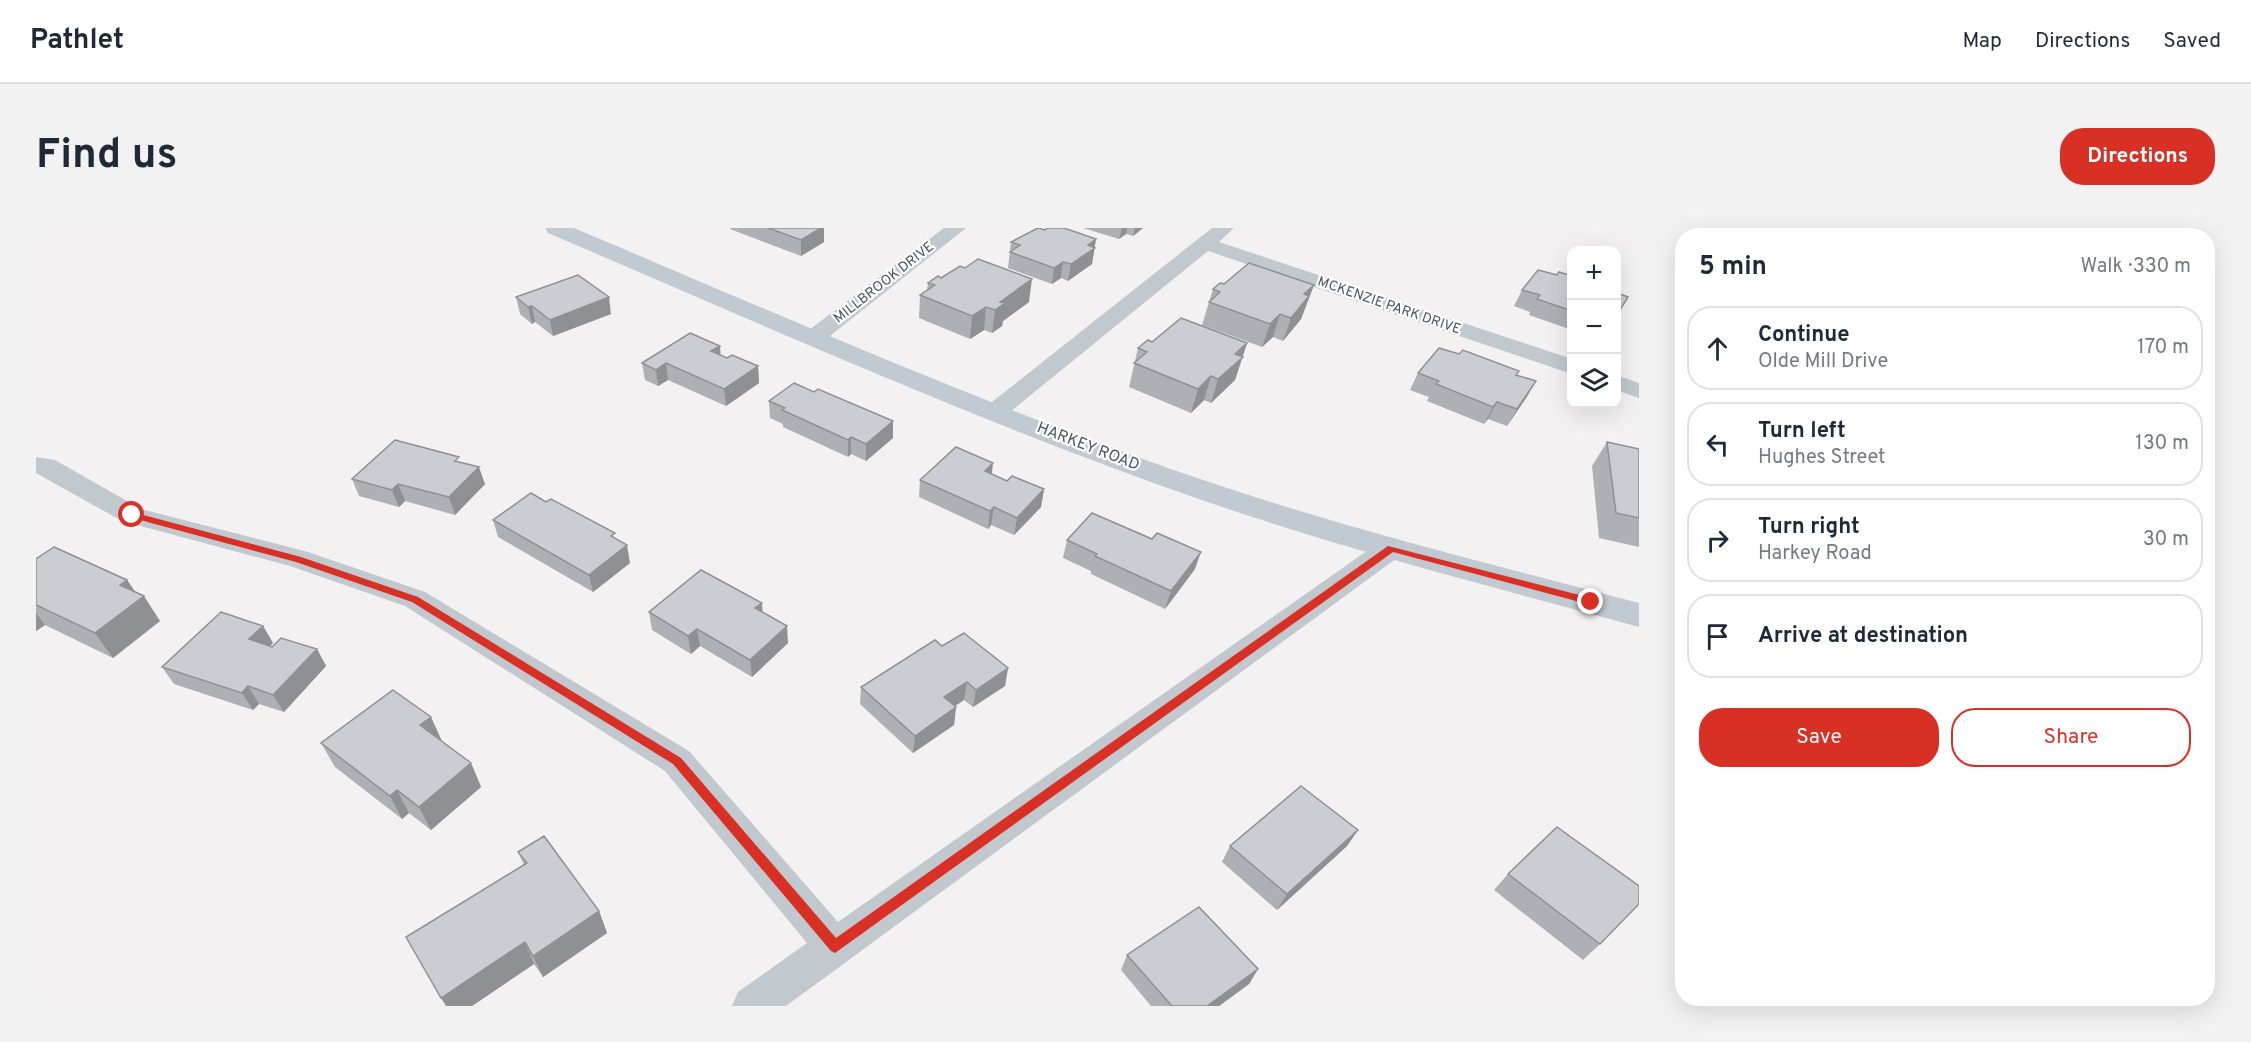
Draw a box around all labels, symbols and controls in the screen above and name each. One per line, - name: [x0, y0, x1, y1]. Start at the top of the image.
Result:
- text: Pathlet: [30, 23, 124, 59]
- text: Map: [1962, 28, 2002, 55]
- text: Directions: [2035, 28, 2130, 55]
- text: Saved: [2163, 28, 2221, 55]
- button: Directions: [2060, 128, 2215, 185]
- text: Find us: [36, 130, 177, 183]
- street label: MILLBROOK DRIVE: [831, 239, 937, 327]
- map controls: [1567, 246, 1621, 408]
- button: +: [1567, 246, 1621, 300]
- text: 5 min: [1699, 251, 1767, 284]
- text: Walk · 330 m: [2081, 254, 2191, 280]
- street label: MCKENZIE PARK DRIVE: [1315, 273, 1463, 339]
- button: −: [1567, 300, 1621, 354]
- text: Continue: [1758, 322, 1849, 349]
- icon: ahead: [1701, 332, 1734, 365]
- text: 170 m: [2137, 335, 2189, 361]
- text: Olde Mill Drive: [1758, 349, 1888, 375]
- button: layers: [1567, 354, 1621, 408]
- street label: HARKEY ROAD: [1034, 418, 1142, 476]
- text: Turn left: [1758, 418, 1846, 445]
- icon: left: [1701, 428, 1734, 461]
- text: 130 m: [2135, 431, 2189, 457]
- text: Hughes Street: [1758, 445, 1886, 471]
- route start: [118, 501, 144, 527]
- text: Turn right: [1758, 514, 1860, 541]
- icon: right: [1701, 524, 1734, 557]
- text: 30 m: [2143, 527, 2189, 553]
- text: Harkey Road: [1758, 541, 1872, 567]
- route end: [1577, 588, 1603, 614]
- icon: arrive: [1701, 620, 1734, 653]
- text: Arrive at destination: [1758, 623, 1968, 650]
- button: Save: [1699, 708, 1939, 767]
- button: Share: [1951, 708, 2191, 767]

